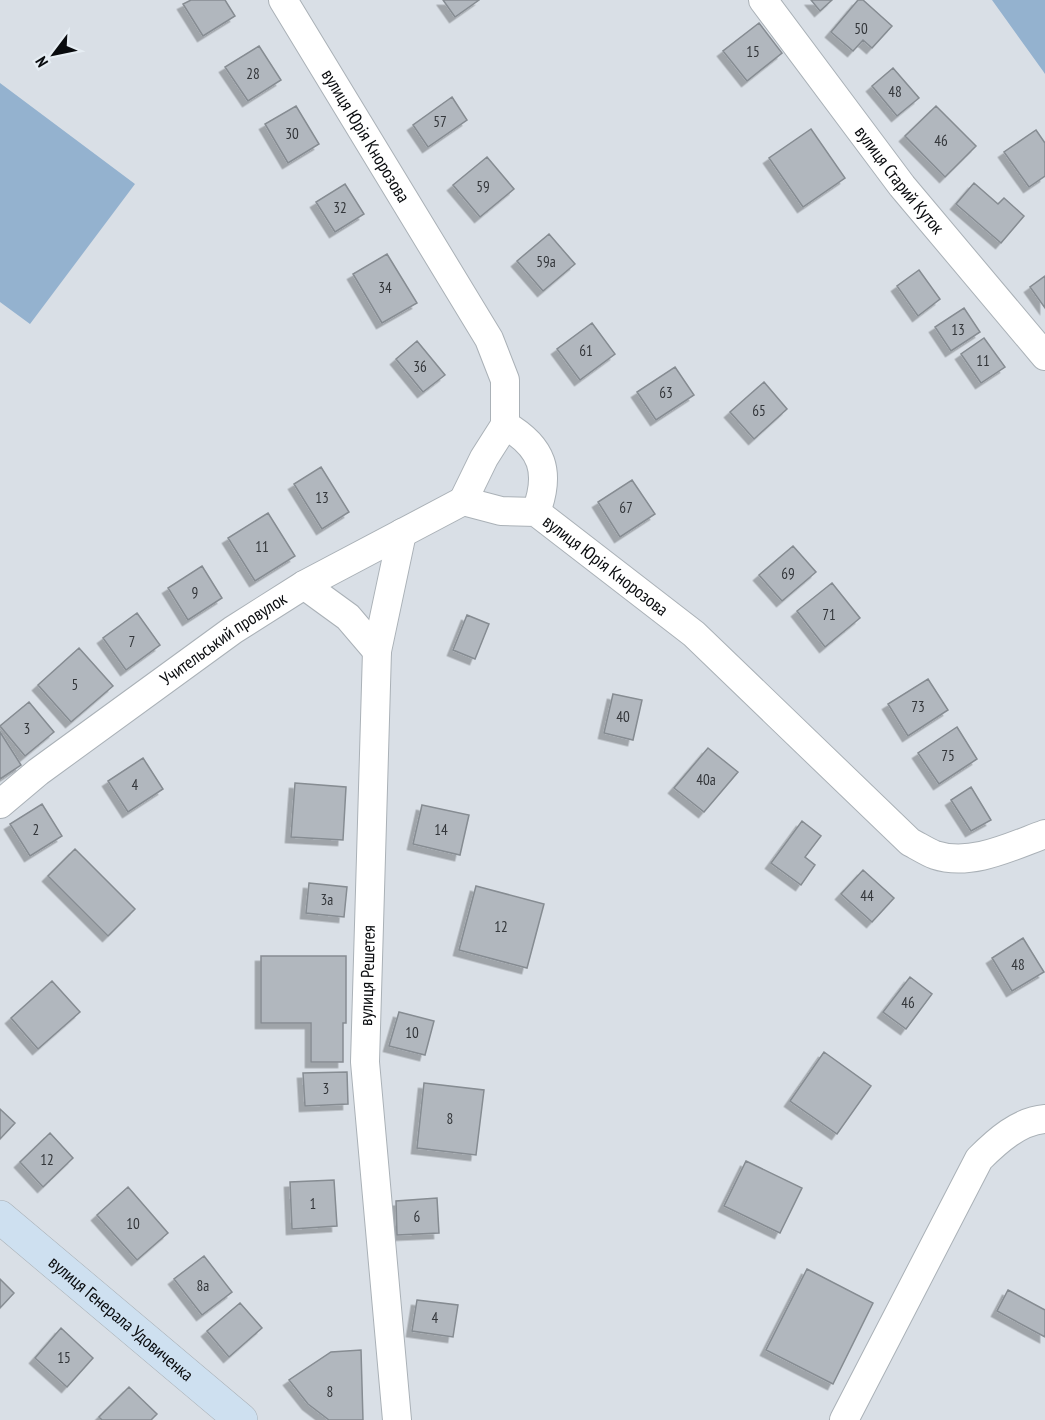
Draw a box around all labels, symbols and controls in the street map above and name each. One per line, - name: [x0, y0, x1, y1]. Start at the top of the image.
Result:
- house number: 50: [854, 19, 868, 38]
- north arrow: [24, 24, 84, 84]
- house number: 15: [746, 42, 760, 61]
- text: N: [31, 53, 52, 71]
- house number: 28: [246, 64, 260, 83]
- street label: вулиця Юрія Кнорозова: [317, 65, 415, 207]
- house number: 48: [888, 82, 902, 101]
- house number: 57: [433, 112, 447, 131]
- street label: вулиця Старий Куток: [850, 121, 950, 239]
- house number: 30: [285, 124, 299, 143]
- house number: 46: [934, 131, 948, 150]
- house number: 59: [476, 177, 490, 196]
- house number: 32: [333, 198, 347, 217]
- house number: 59а: [536, 252, 556, 271]
- house number: 34: [378, 278, 392, 297]
- house number: 13: [951, 320, 965, 339]
- house number: 61: [579, 341, 593, 360]
- house number: 11: [976, 351, 990, 370]
- house number: 36: [413, 357, 427, 376]
- house number: 63: [659, 383, 673, 402]
- house number: 65: [752, 401, 766, 420]
- house number: 13: [315, 488, 329, 507]
- house number: 67: [619, 498, 633, 517]
- street label: вулиця Юрія Кнорозова: [539, 510, 673, 621]
- house number: 11: [255, 537, 269, 556]
- house number: 69: [781, 564, 795, 583]
- house number: 9: [192, 583, 198, 602]
- street label: Учительський провулок: [155, 587, 291, 690]
- house number: 71: [822, 605, 836, 624]
- house number: 7: [129, 632, 135, 651]
- house number: 5: [72, 675, 78, 694]
- house number: 73: [911, 697, 925, 716]
- house number: 40: [616, 707, 630, 726]
- house number: 3: [24, 719, 30, 738]
- house number: 75: [941, 746, 955, 765]
- house number: 40а: [696, 770, 716, 789]
- house number: 4: [132, 775, 139, 794]
- house number: 2: [33, 820, 39, 839]
- house number: 14: [434, 820, 448, 839]
- house number: 44: [860, 886, 874, 905]
- house number: 3а: [321, 890, 333, 909]
- house number: 12: [494, 917, 508, 936]
- street label: вулиця Решетея: [354, 925, 380, 1026]
- house number: 48: [1011, 955, 1025, 974]
- house number: 46: [901, 993, 915, 1012]
- house number: 10: [405, 1023, 419, 1042]
- house number: 3: [323, 1079, 329, 1098]
- house number: 8: [447, 1109, 453, 1128]
- house number: 12: [40, 1150, 54, 1169]
- house number: 1: [310, 1194, 316, 1213]
- house number: 6: [414, 1207, 421, 1226]
- house number: 10: [126, 1214, 140, 1233]
- street label: вулиця Генерала Удовиченка: [44, 1251, 198, 1386]
- house number: 8а: [197, 1276, 209, 1295]
- house number: 4: [432, 1308, 439, 1327]
- house number: 15: [57, 1348, 71, 1367]
- house number: 8: [327, 1382, 333, 1401]

